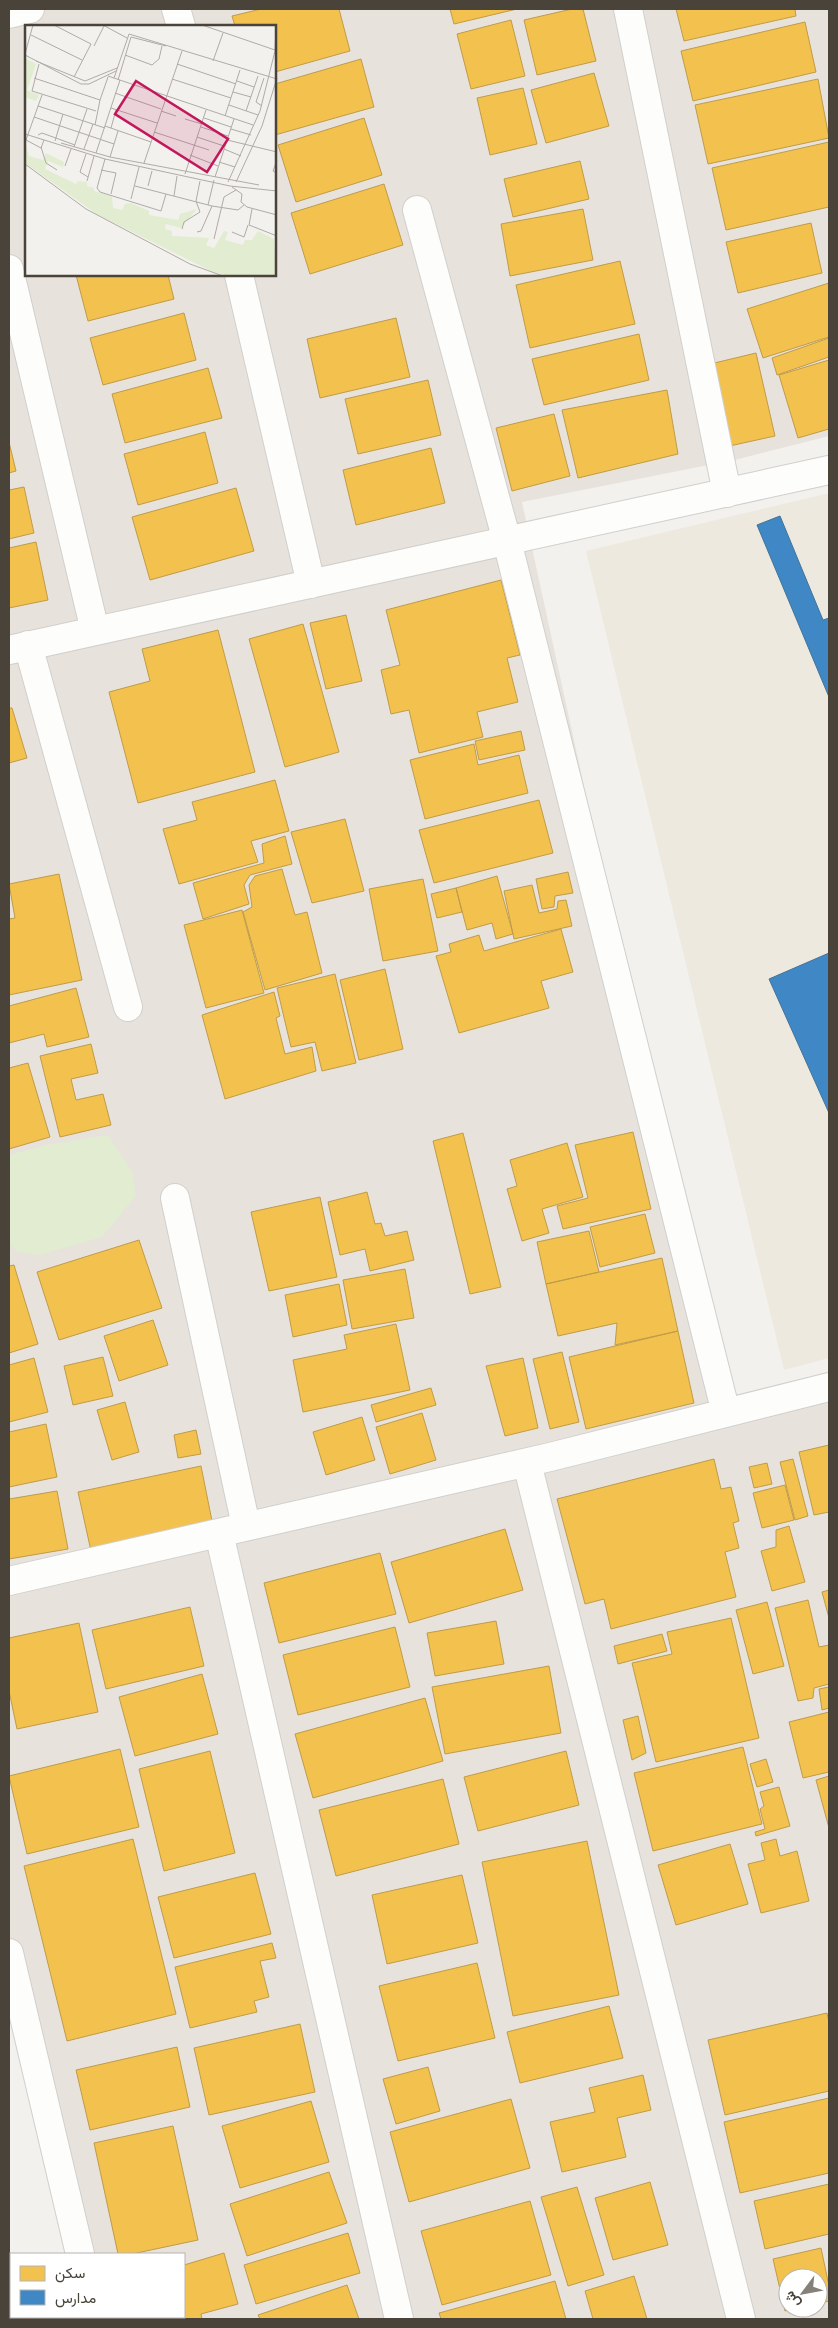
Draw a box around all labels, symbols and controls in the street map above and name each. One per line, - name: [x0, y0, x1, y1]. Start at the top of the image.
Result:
- inset map: [25, 25, 276, 276]
- legend: [10, 2253, 185, 2318]
- text: سكن: [55, 2263, 85, 2283]
- north arrow: [778, 2268, 828, 2318]
- text: مدارس: [55, 2288, 96, 2308]
- text: ش: [780, 2288, 804, 2312]

